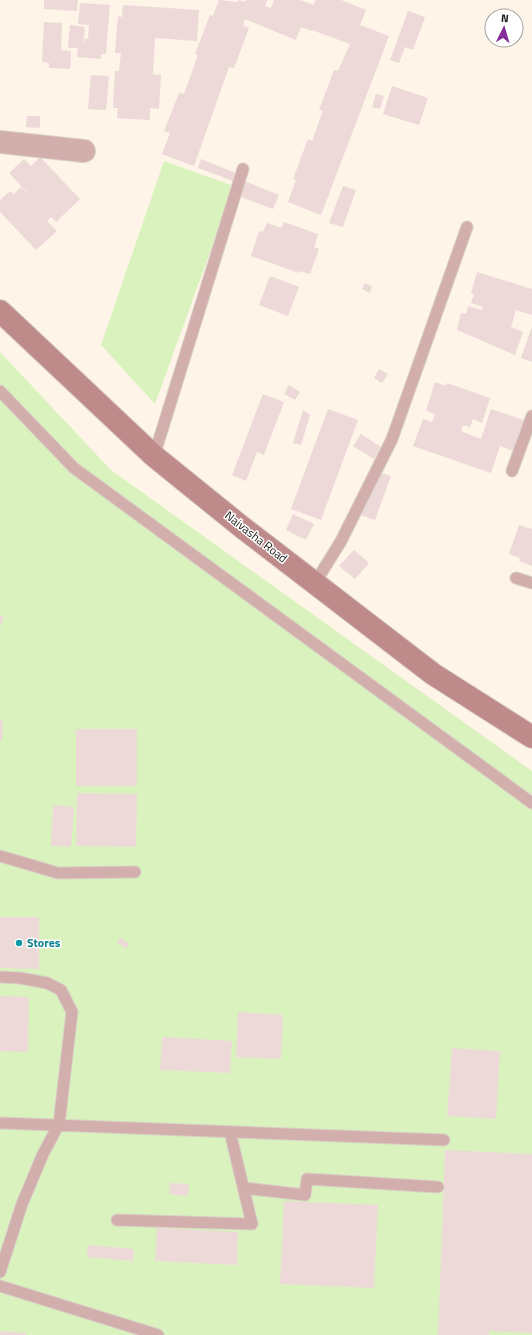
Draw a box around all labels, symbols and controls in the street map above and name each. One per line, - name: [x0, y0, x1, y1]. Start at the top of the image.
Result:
- north arrow: [484, 8, 524, 48]
- text: N: [500, 10, 509, 26]
- street label: Naivasha Road: [221, 506, 292, 567]
- place label: Stores: [27, 933, 61, 952]
- marker: Stores: [14, 938, 24, 948]

